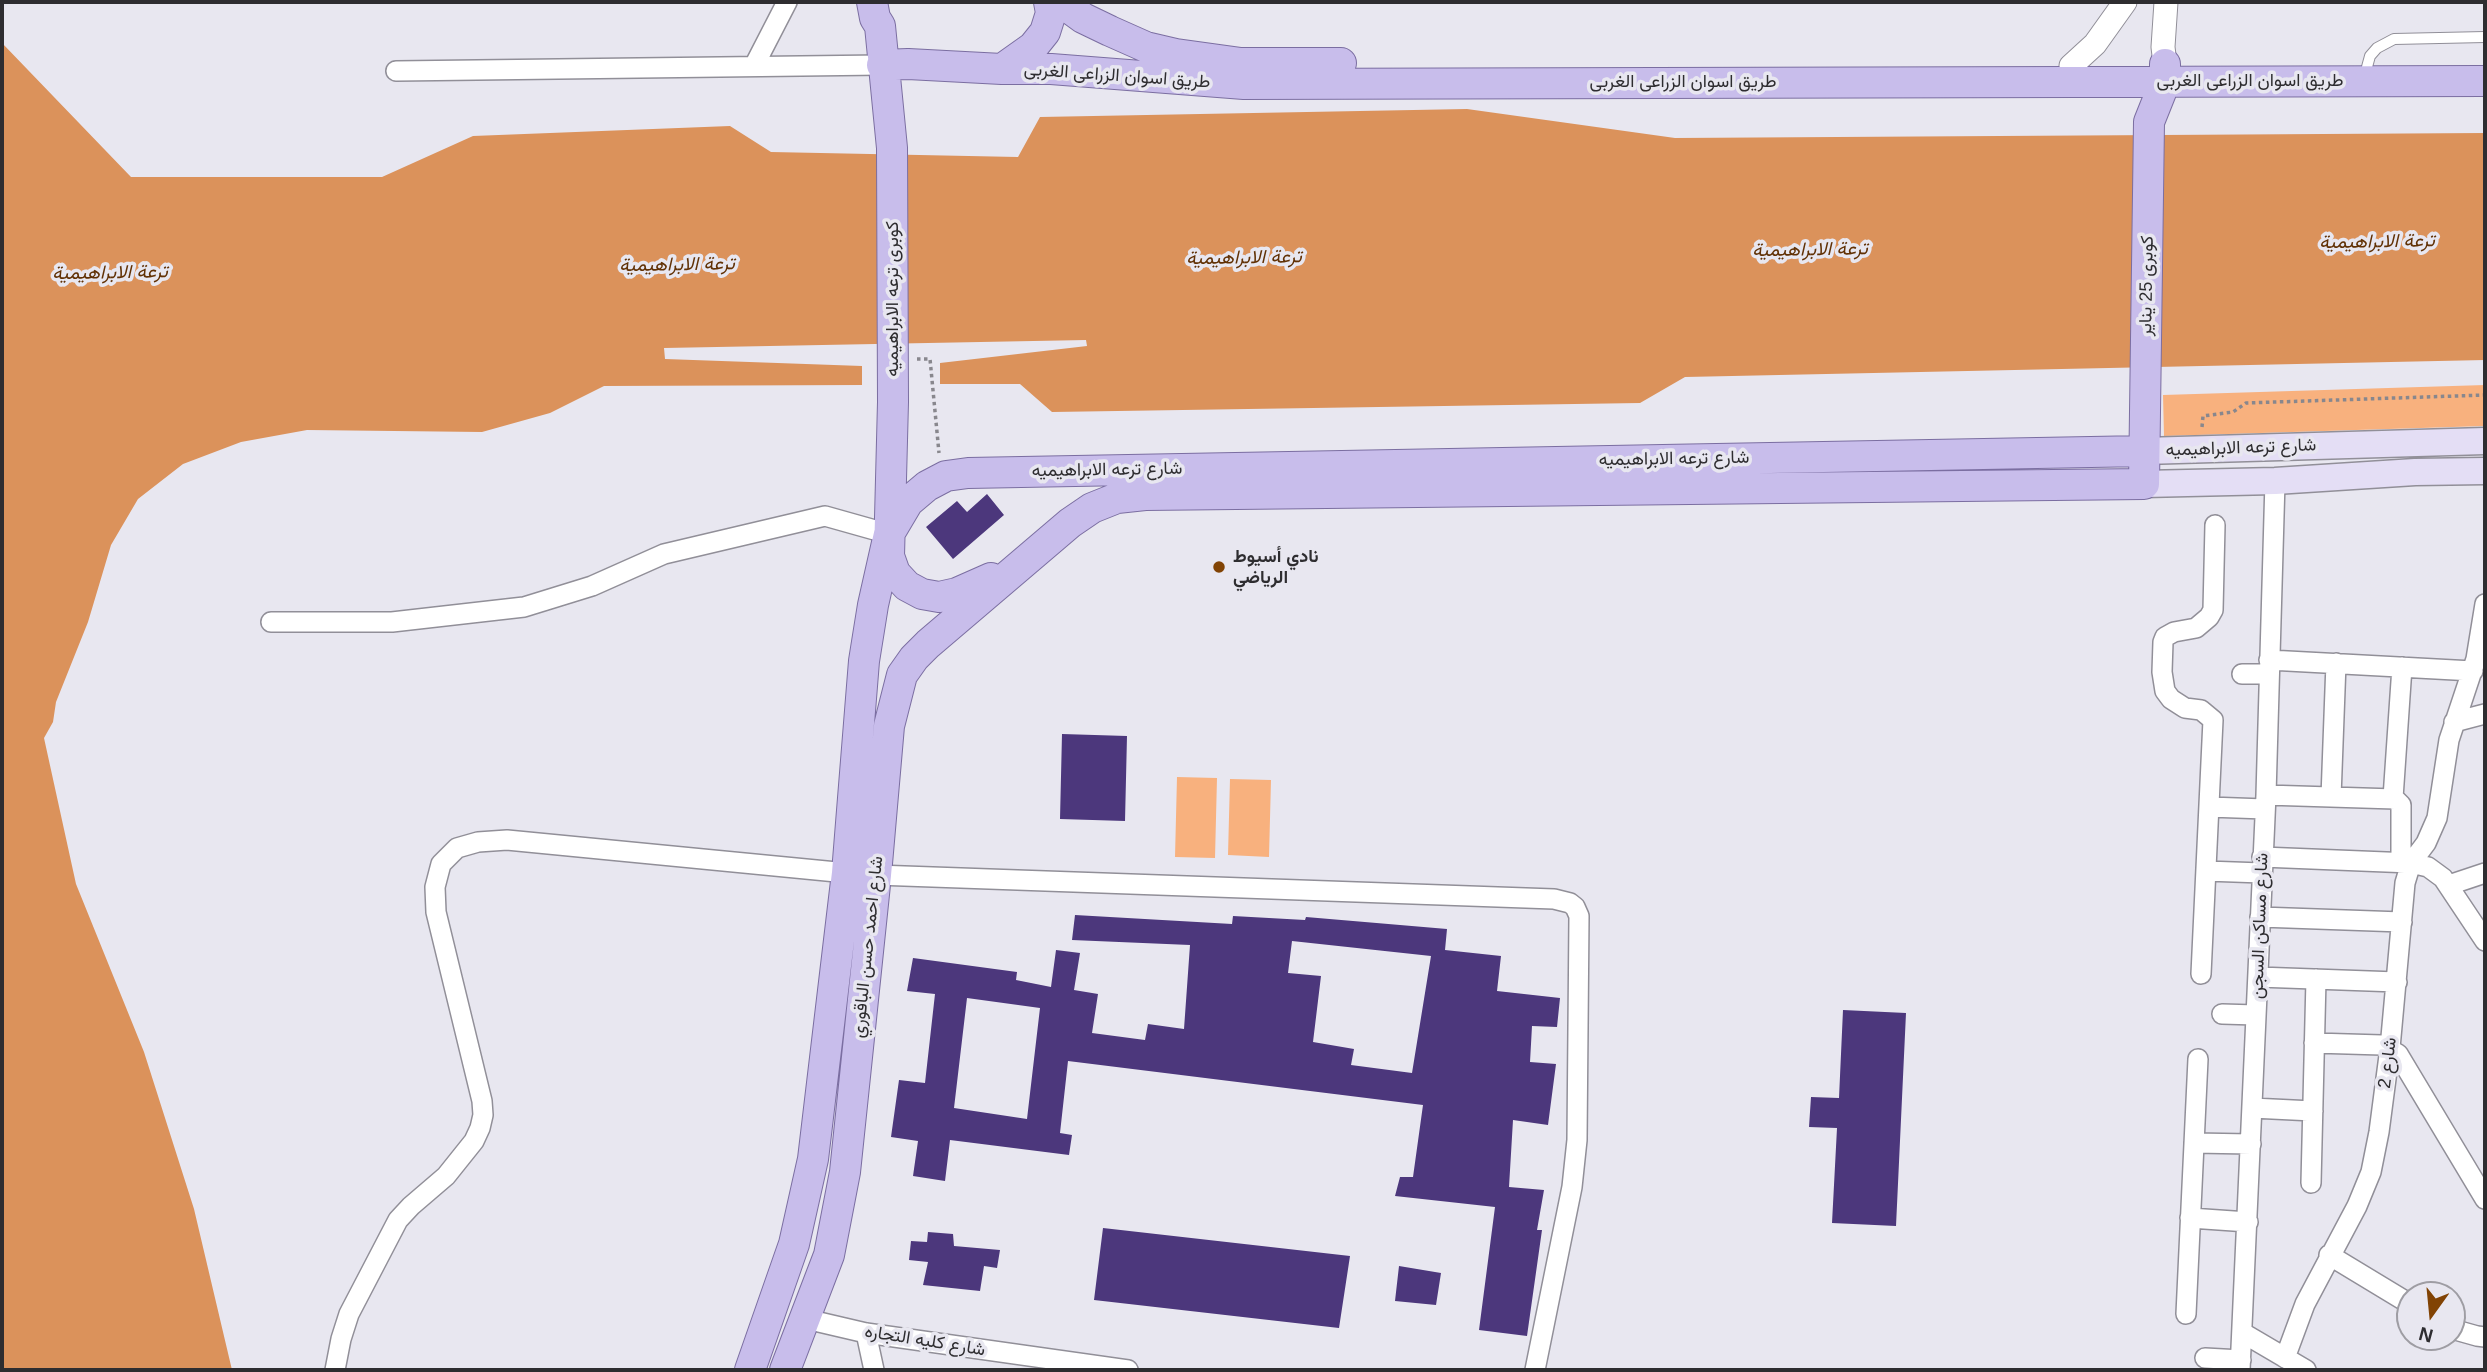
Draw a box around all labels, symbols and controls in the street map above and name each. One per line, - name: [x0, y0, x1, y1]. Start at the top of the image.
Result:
- street label: طريق اسوان الزراعى الغربى: [1023, 59, 1211, 93]
- street label: طريق اسوان الزراعى الغربى: [2157, 70, 2343, 92]
- street label: طريق اسوان الزراعى الغربى: [1590, 71, 1776, 93]
- street label: كوبرى ترعه الابراهيميه: [882, 221, 904, 377]
- water label: ترعة الابراهيمية: [2319, 230, 2435, 254]
- street label: كوبرى 25 يناير: [2135, 236, 2159, 336]
- water label: ترعة الابراهيمية: [1752, 238, 1868, 262]
- water label: ترعة الابراهيمية: [1186, 246, 1302, 270]
- water label: ترعة الابراهيمية: [619, 253, 735, 277]
- water label: ترعة الابراهيمية: [52, 261, 168, 285]
- street label: شارع ترعه الابراهيميه: [2165, 435, 2317, 461]
- street label: شارع ترعه الابراهيميه: [1598, 447, 1750, 471]
- street label: شارع ترعه الابراهيميه: [1031, 458, 1183, 482]
- place label: نادي أسيوط الرياضي: [1233, 546, 1319, 588]
- marker: نادي أسيوط الرياضي: [1211, 559, 1227, 575]
- street label: شارع مساكن السجن: [2247, 852, 2273, 1000]
- street label: شارع احمد حسن الباقوري: [848, 855, 888, 1039]
- street label: شارع 2: [2374, 1036, 2402, 1090]
- north arrow: [2396, 1281, 2466, 1351]
- street label: شارع كليه التجاره: [863, 1321, 987, 1361]
- text: N: [2417, 1323, 2435, 1347]

